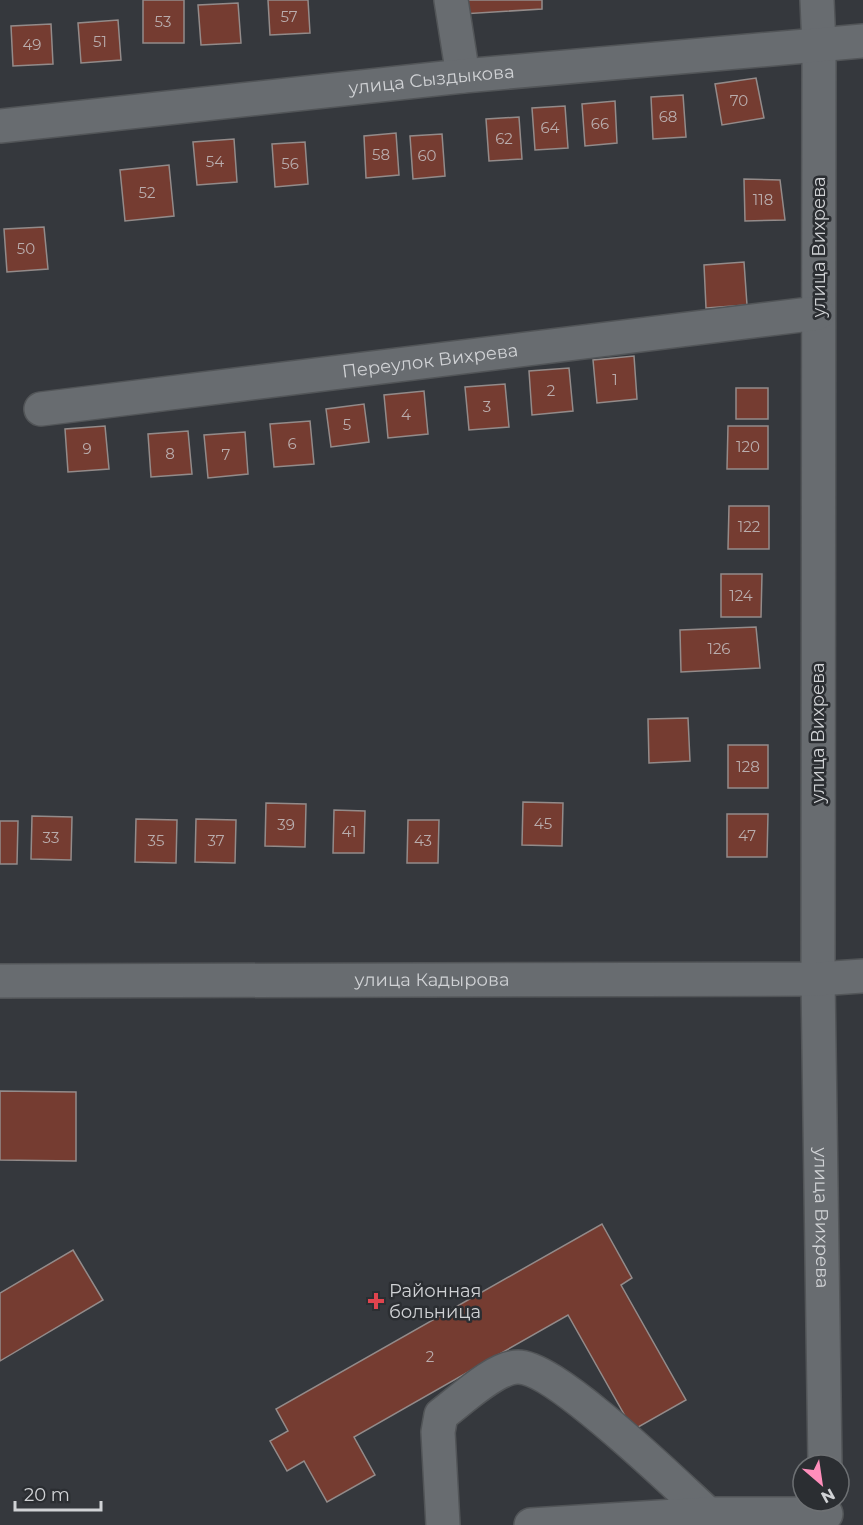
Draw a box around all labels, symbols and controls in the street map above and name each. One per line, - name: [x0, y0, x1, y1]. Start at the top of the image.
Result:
- house number: 57: [280, 7, 298, 26]
- house number: 53: [155, 12, 171, 31]
- house number: 51: [93, 32, 107, 51]
- house number: 49: [23, 35, 41, 54]
- street label: улица Сыздыкова: [347, 61, 515, 99]
- house number: 70: [730, 91, 748, 110]
- house number: 68: [659, 107, 677, 126]
- house number: 66: [591, 114, 609, 133]
- house number: 64: [540, 118, 560, 137]
- house number: 62: [495, 129, 513, 148]
- house number: 58: [372, 145, 390, 164]
- house number: 60: [417, 146, 437, 165]
- house number: 54: [206, 152, 224, 171]
- house number: 56: [281, 154, 299, 173]
- street label: улица Вихрева: [808, 176, 830, 319]
- house number: 52: [139, 183, 155, 202]
- house number: 118: [753, 190, 773, 209]
- house number: 50: [17, 239, 35, 258]
- street label: Переулок Вихрева: [341, 339, 519, 383]
- house number: 1: [612, 370, 618, 389]
- house number: 2: [547, 381, 555, 400]
- house number: 3: [483, 397, 491, 416]
- house number: 4: [401, 405, 411, 424]
- house number: 5: [343, 415, 351, 434]
- house number: 6: [287, 434, 297, 453]
- house number: 120: [736, 437, 760, 456]
- house number: 9: [82, 439, 92, 458]
- house number: 8: [165, 444, 175, 463]
- house number: 7: [222, 445, 231, 464]
- house number: 122: [738, 517, 760, 536]
- house number: 124: [729, 586, 753, 605]
- house number: 126: [707, 639, 731, 658]
- street label: улица Вихрева: [807, 662, 829, 805]
- house number: 128: [736, 757, 760, 776]
- house number: 45: [534, 814, 552, 833]
- house number: 39: [277, 815, 295, 834]
- house number: 41: [342, 822, 356, 841]
- house number: 47: [738, 826, 756, 845]
- house number: 33: [43, 828, 59, 847]
- house number: 35: [148, 831, 164, 850]
- house number: 37: [207, 831, 225, 850]
- house number: 43: [414, 831, 432, 850]
- street label: улица Кадырова: [354, 969, 509, 991]
- street label: улица Вихрева: [809, 1146, 833, 1289]
- place label: Районная больница: [389, 1280, 482, 1323]
- marker: Районная больница: [367, 1292, 385, 1310]
- house number: 2: [426, 1347, 434, 1366]
- north arrow: [791, 1453, 851, 1513]
- scale bar: [15, 1474, 100, 1512]
- text: 20 m: [24, 1484, 70, 1506]
- text: N: [818, 1484, 838, 1507]

